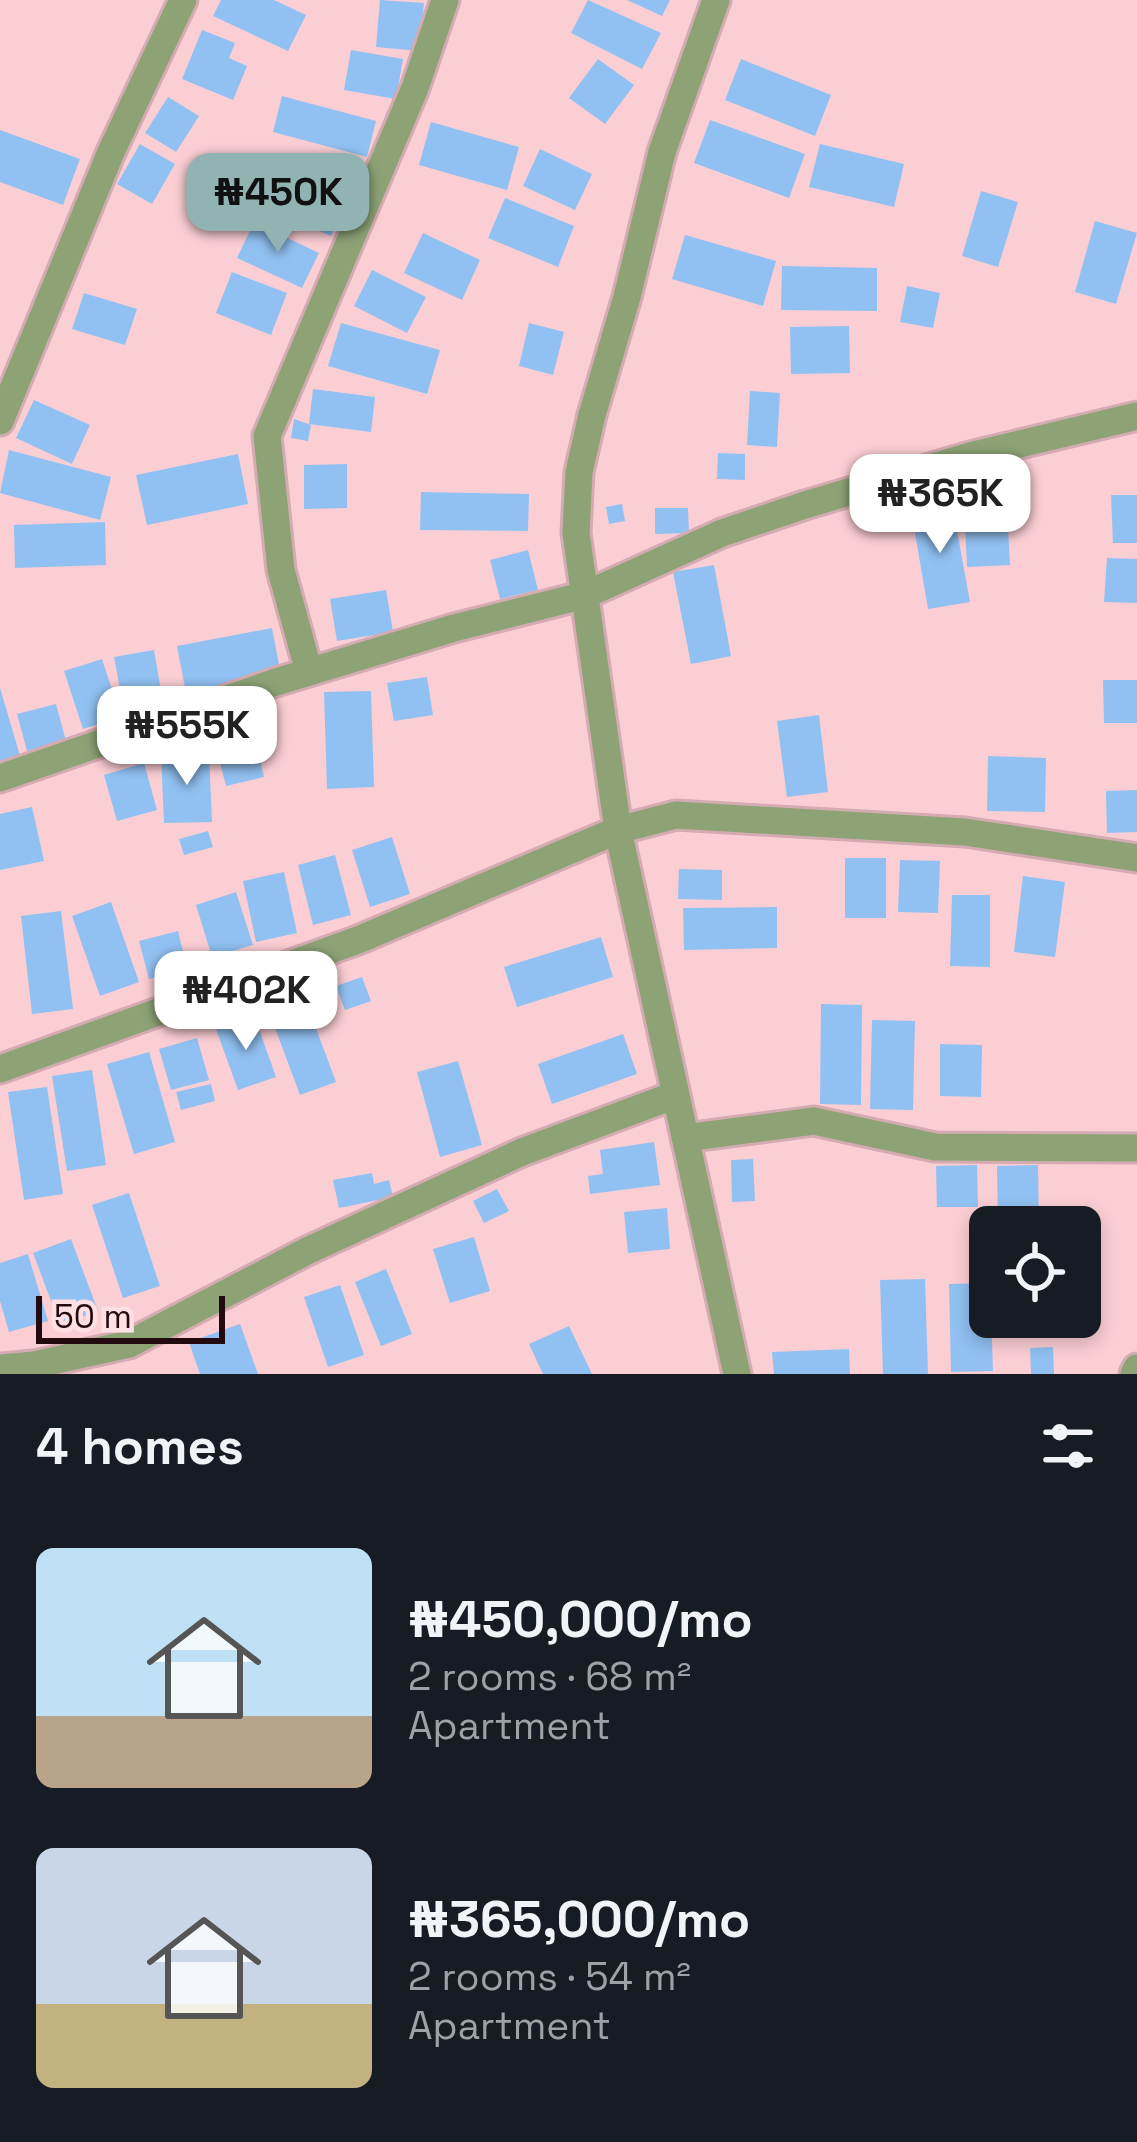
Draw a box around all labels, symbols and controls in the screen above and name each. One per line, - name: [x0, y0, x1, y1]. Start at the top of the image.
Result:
- pin: ₦450K: [194, 153, 362, 255]
- text: ₦450K: [213, 167, 343, 216]
- pin: ₦365K: [856, 454, 1024, 556]
- text: ₦365K: [876, 468, 1004, 517]
- pin: ₦555K: [103, 686, 271, 788]
- text: ₦555K: [124, 700, 250, 749]
- pin: ₦402K: [162, 951, 330, 1053]
- text: ₦402K: [181, 965, 311, 1014]
- map controls: [969, 1206, 1101, 1338]
- button: locate: [969, 1206, 1101, 1338]
- scale bar: [36, 1290, 225, 1343]
- text: 50 m: [54, 1296, 132, 1338]
- icon: filters: [1035, 1413, 1101, 1479]
- text: 4 homes: [36, 1414, 244, 1479]
- text: ₦450,000/mo: [408, 1587, 753, 1652]
- icon: home: [132, 1596, 276, 1740]
- text: 2 rooms · 68 m²: [408, 1652, 691, 1701]
- text: Apartment: [408, 1701, 611, 1750]
- text: ₦365,000/mo: [408, 1887, 750, 1952]
- icon: home: [132, 1896, 276, 2040]
- text: 2 rooms · 54 m²: [408, 1952, 691, 2001]
- text: Apartment: [408, 2001, 611, 2050]

